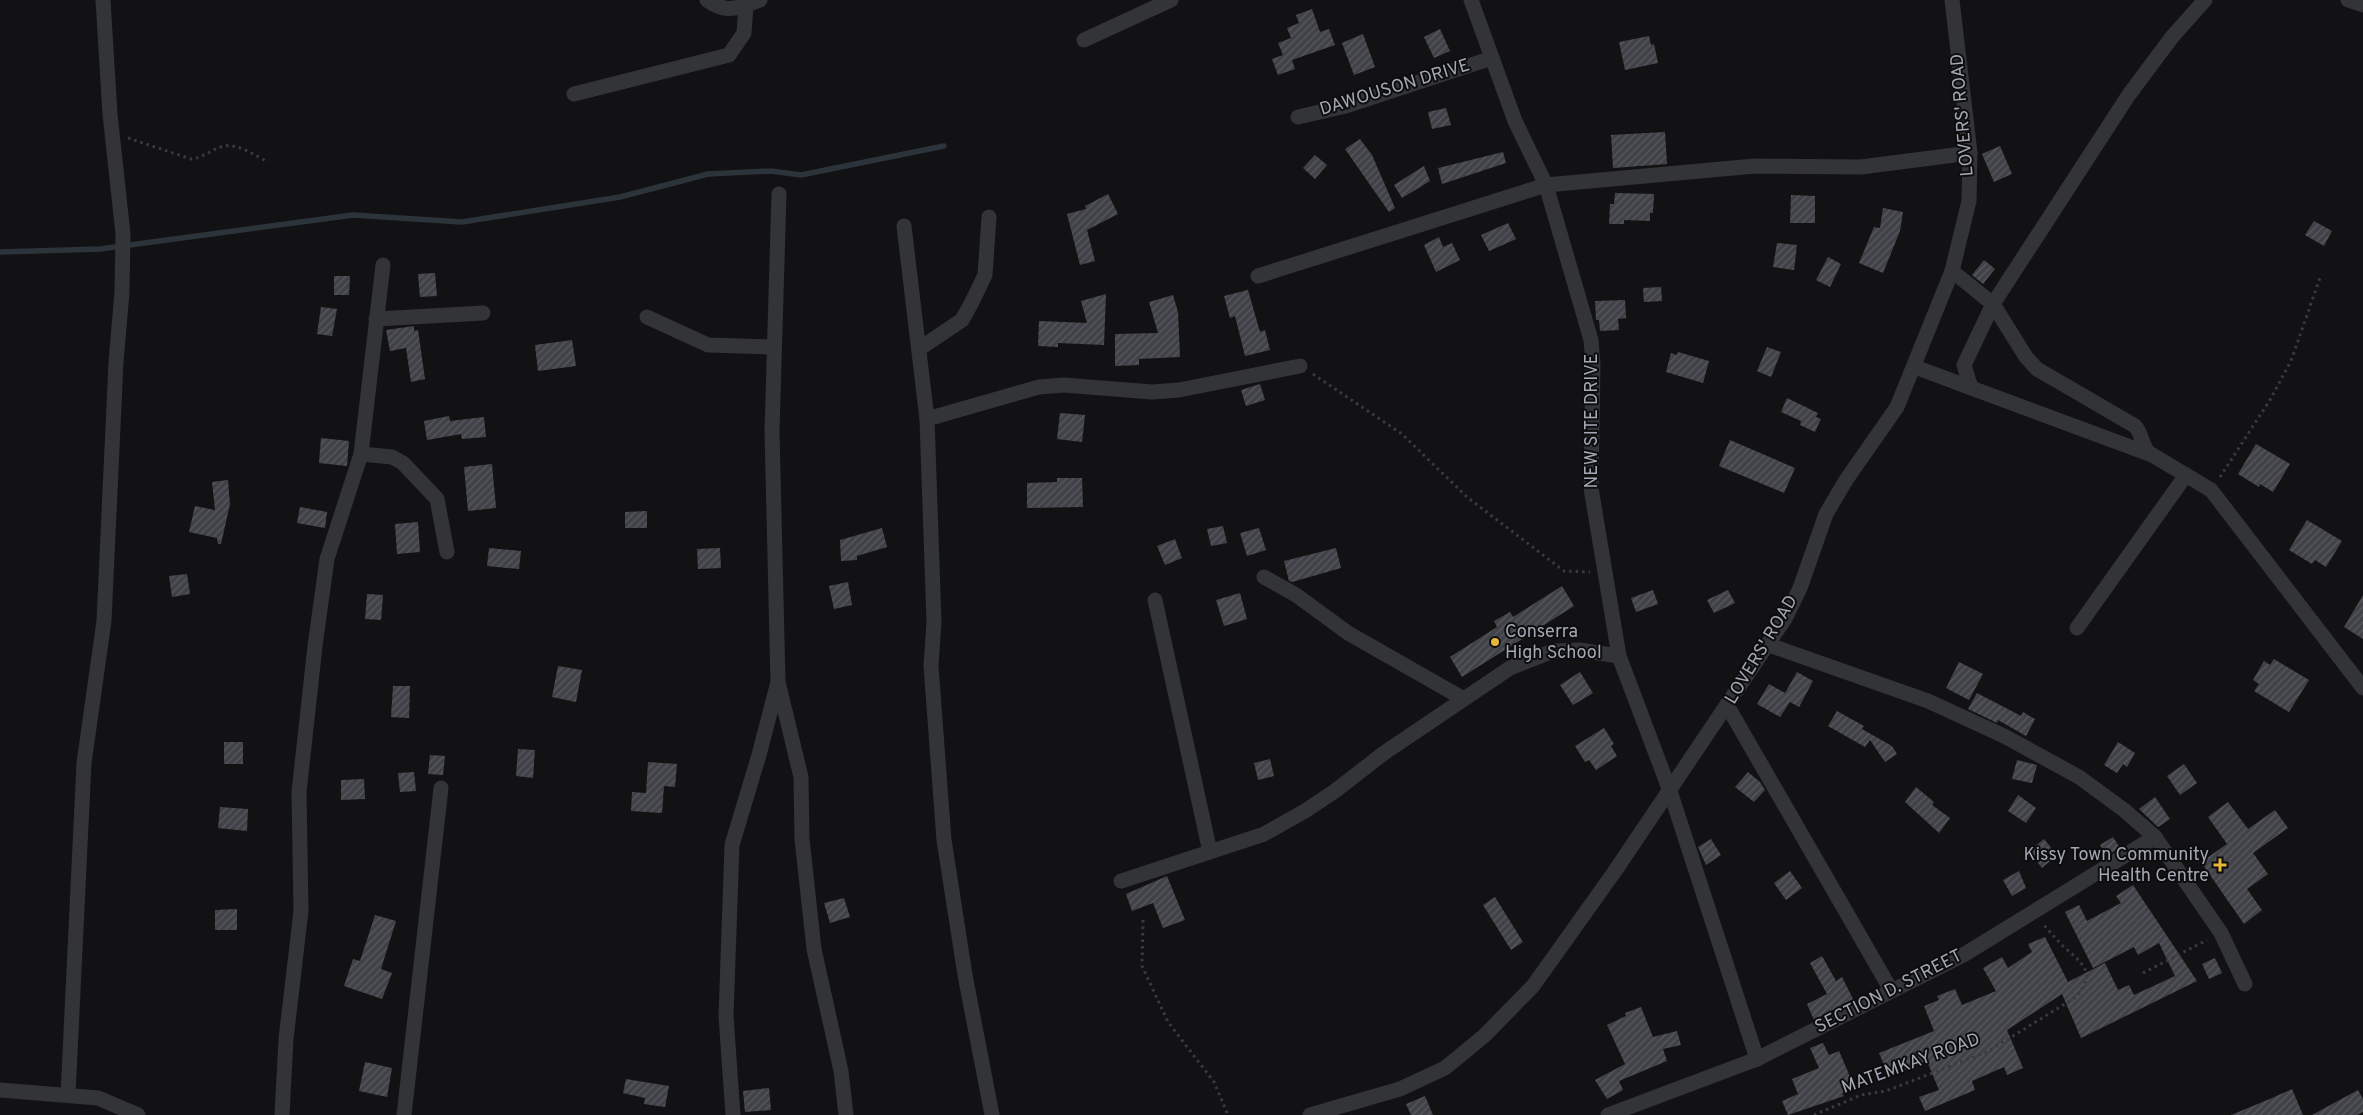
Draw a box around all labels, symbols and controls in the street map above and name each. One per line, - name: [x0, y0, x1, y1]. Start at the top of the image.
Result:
- street label: LOVERS' ROAD: [1946, 53, 1980, 177]
- street label: DAWOUSON DRIVE: [1317, 54, 1473, 122]
- street label: NEW SITE DRIVE: [1581, 354, 1604, 488]
- street label: LOVERS' ROAD: [1720, 591, 1804, 709]
- place label: Conserra High School: [1505, 621, 1602, 665]
- marker: Conserra High School: [1489, 636, 1501, 648]
- place label: Kissy Town Community Health Centre: [2024, 844, 2209, 888]
- marker: Kissy Town Community Health Centre: [2213, 858, 2227, 872]
- street label: SECTION D. STREET: [1811, 945, 1967, 1039]
- street label: MATEMKAY ROAD: [1839, 1028, 1983, 1100]

